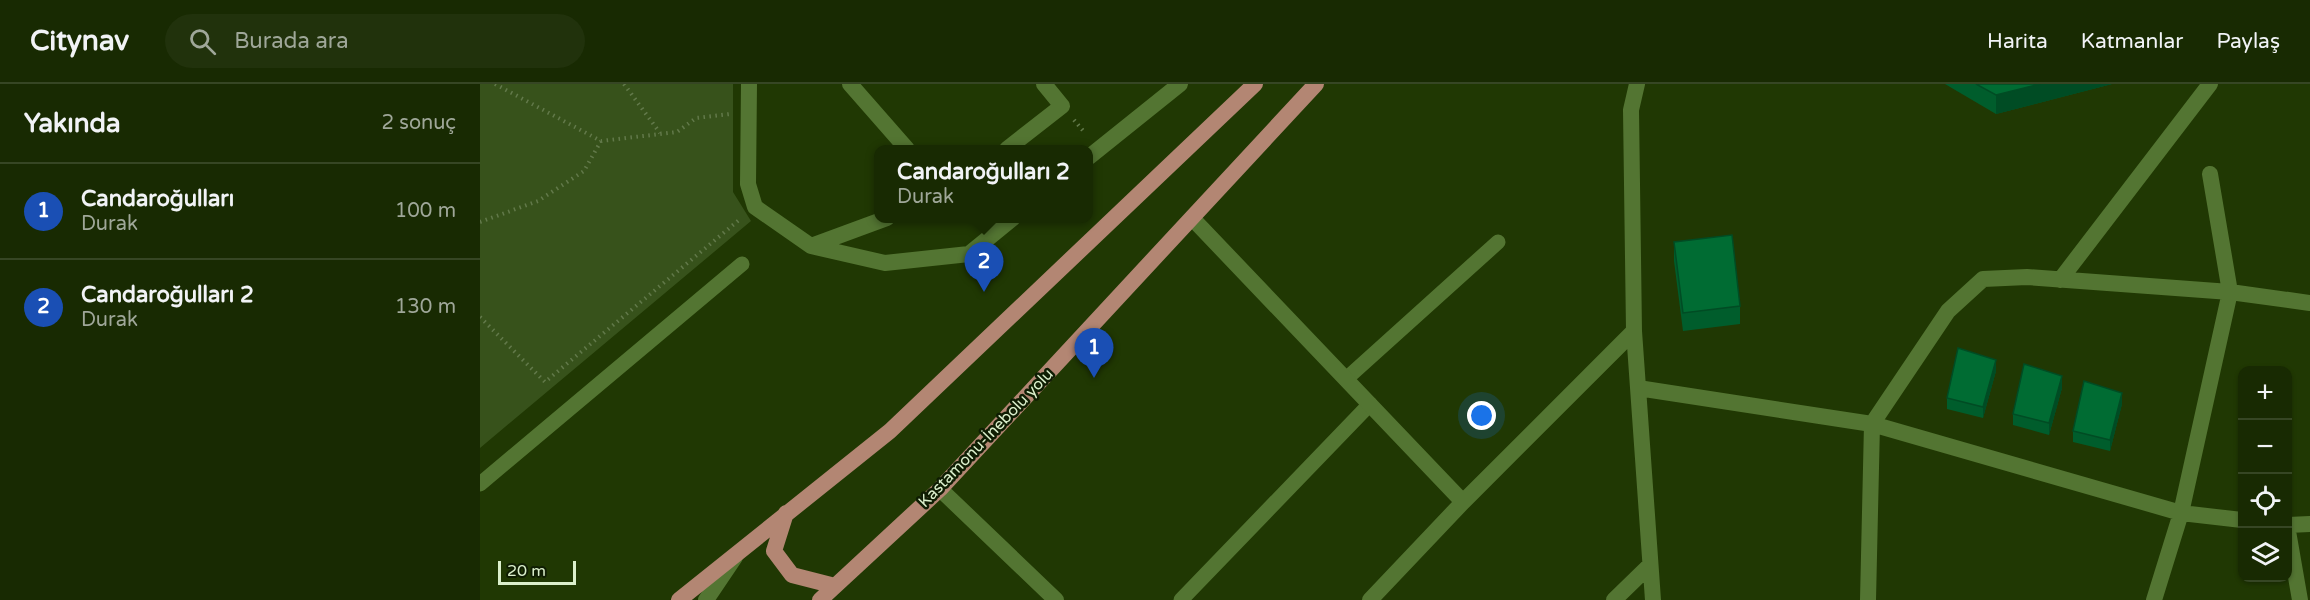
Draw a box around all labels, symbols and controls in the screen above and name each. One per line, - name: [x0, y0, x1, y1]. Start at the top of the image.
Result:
- search box: [165, 14, 585, 68]
- text: Citynav: [30, 24, 129, 58]
- icon: search: [186, 25, 219, 58]
- text: Burada ara: [234, 28, 349, 54]
- text: Harita: [1987, 29, 2048, 54]
- text: Katmanlar: [2081, 29, 2183, 54]
- text: Paylaş: [2216, 29, 2280, 54]
- text: Yakında: [24, 108, 121, 139]
- text: 2 sonuç: [382, 111, 456, 135]
- popup: [874, 145, 1093, 223]
- text: Candaroğulları 2: [897, 159, 1070, 185]
- text: Durak: [897, 185, 954, 209]
- text: Candaroğulları: [81, 186, 234, 212]
- text: 1: [37, 199, 50, 223]
- text: 100 m: [395, 199, 456, 223]
- text: Durak: [81, 212, 138, 236]
- pin: 2: [964, 242, 1004, 292]
- text: Candaroğulları 2: [81, 282, 254, 308]
- text: 2: [37, 295, 50, 319]
- text: 130 m: [395, 295, 456, 319]
- text: Durak: [81, 308, 138, 332]
- pin: 1: [1074, 328, 1114, 378]
- street label: Kastamonu-İnebolu yolu: [914, 364, 1058, 512]
- map controls: [2238, 366, 2292, 582]
- button: +: [2238, 366, 2292, 420]
- your location: [1467, 401, 1496, 430]
- button: −: [2238, 420, 2292, 474]
- button: locate: [2238, 474, 2292, 528]
- button: layers: [2238, 528, 2292, 582]
- scale bar: [498, 558, 576, 586]
- text: 20 m: [507, 561, 546, 581]

